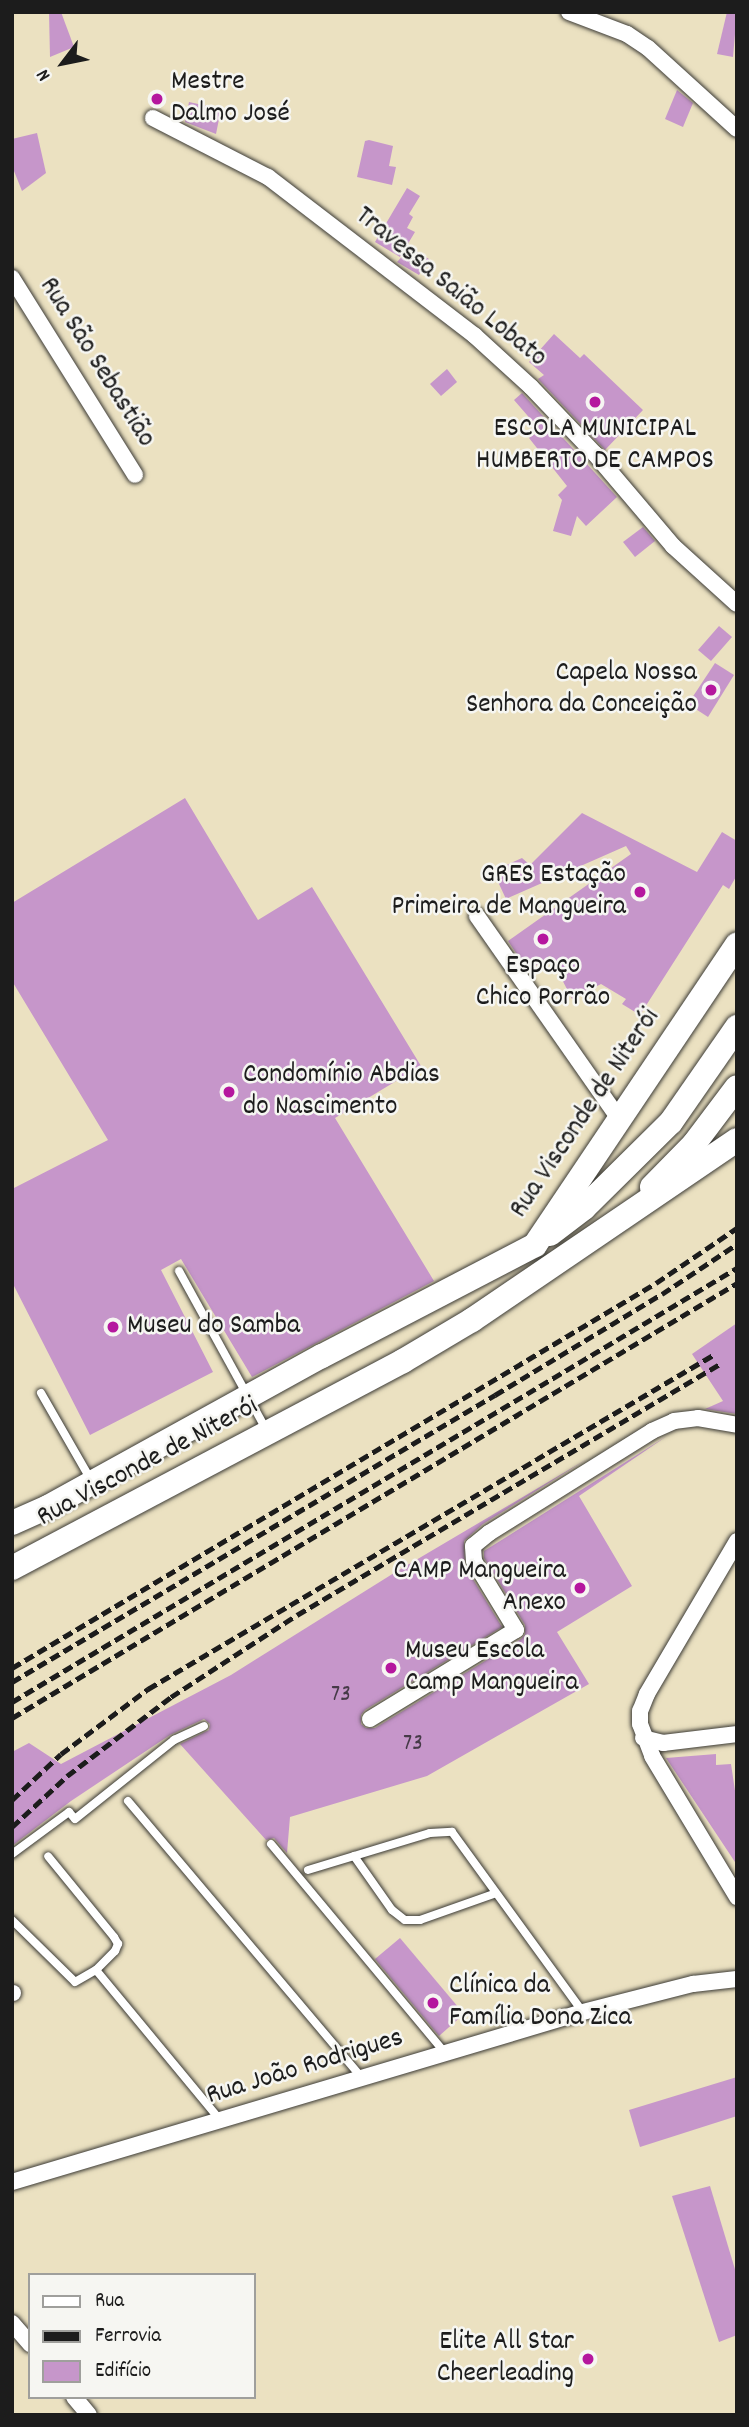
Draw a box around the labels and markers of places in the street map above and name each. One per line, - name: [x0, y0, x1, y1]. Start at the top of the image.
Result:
- place label: Mestre Dalmo José: [171, 66, 290, 132]
- marker: Mestre Dalmo José: [149, 91, 165, 107]
- marker: ESCOLA MUNICIPAL HUMBERTO DE CAMPOS: [587, 394, 603, 410]
- place label: ESCOLA MUNICIPAL HUMBERTO DE CAMPOS: [476, 413, 714, 479]
- place label: Capela Nossa Senhora da Conceição: [466, 657, 697, 723]
- marker: Capela Nossa Senhora da Conceição: [703, 682, 719, 698]
- place label: GRES Estação Primeira de Mangueira: [392, 859, 626, 925]
- marker: GRES Estação Primeira de Mangueira: [632, 884, 648, 900]
- marker: Espaço Chico Porrão: [535, 931, 551, 947]
- place label: Espaço Chico Porrão: [476, 950, 610, 1016]
- place label: Condomínio Abdias do Nascimento: [243, 1059, 440, 1125]
- marker: Condomínio Abdias do Nascimento: [221, 1084, 237, 1100]
- place label: Museu do Samba: [127, 1310, 300, 1344]
- marker: Museu do Samba: [105, 1319, 121, 1335]
- place label: CAMP Mangueira Anexo: [394, 1555, 566, 1621]
- marker: CAMP Mangueira Anexo: [572, 1580, 588, 1596]
- place label: Museu Escola Camp Mangueira: [405, 1635, 578, 1701]
- marker: Museu Escola Camp Mangueira: [383, 1660, 399, 1676]
- place label: Clínica da Família Dona Zica: [449, 1970, 632, 2036]
- marker: Clínica da Família Dona Zica: [423, 1993, 443, 2013]
- place label: Elite All Star Cheerleading: [437, 2326, 574, 2392]
- marker: Elite All Star Cheerleading: [580, 2351, 596, 2367]

